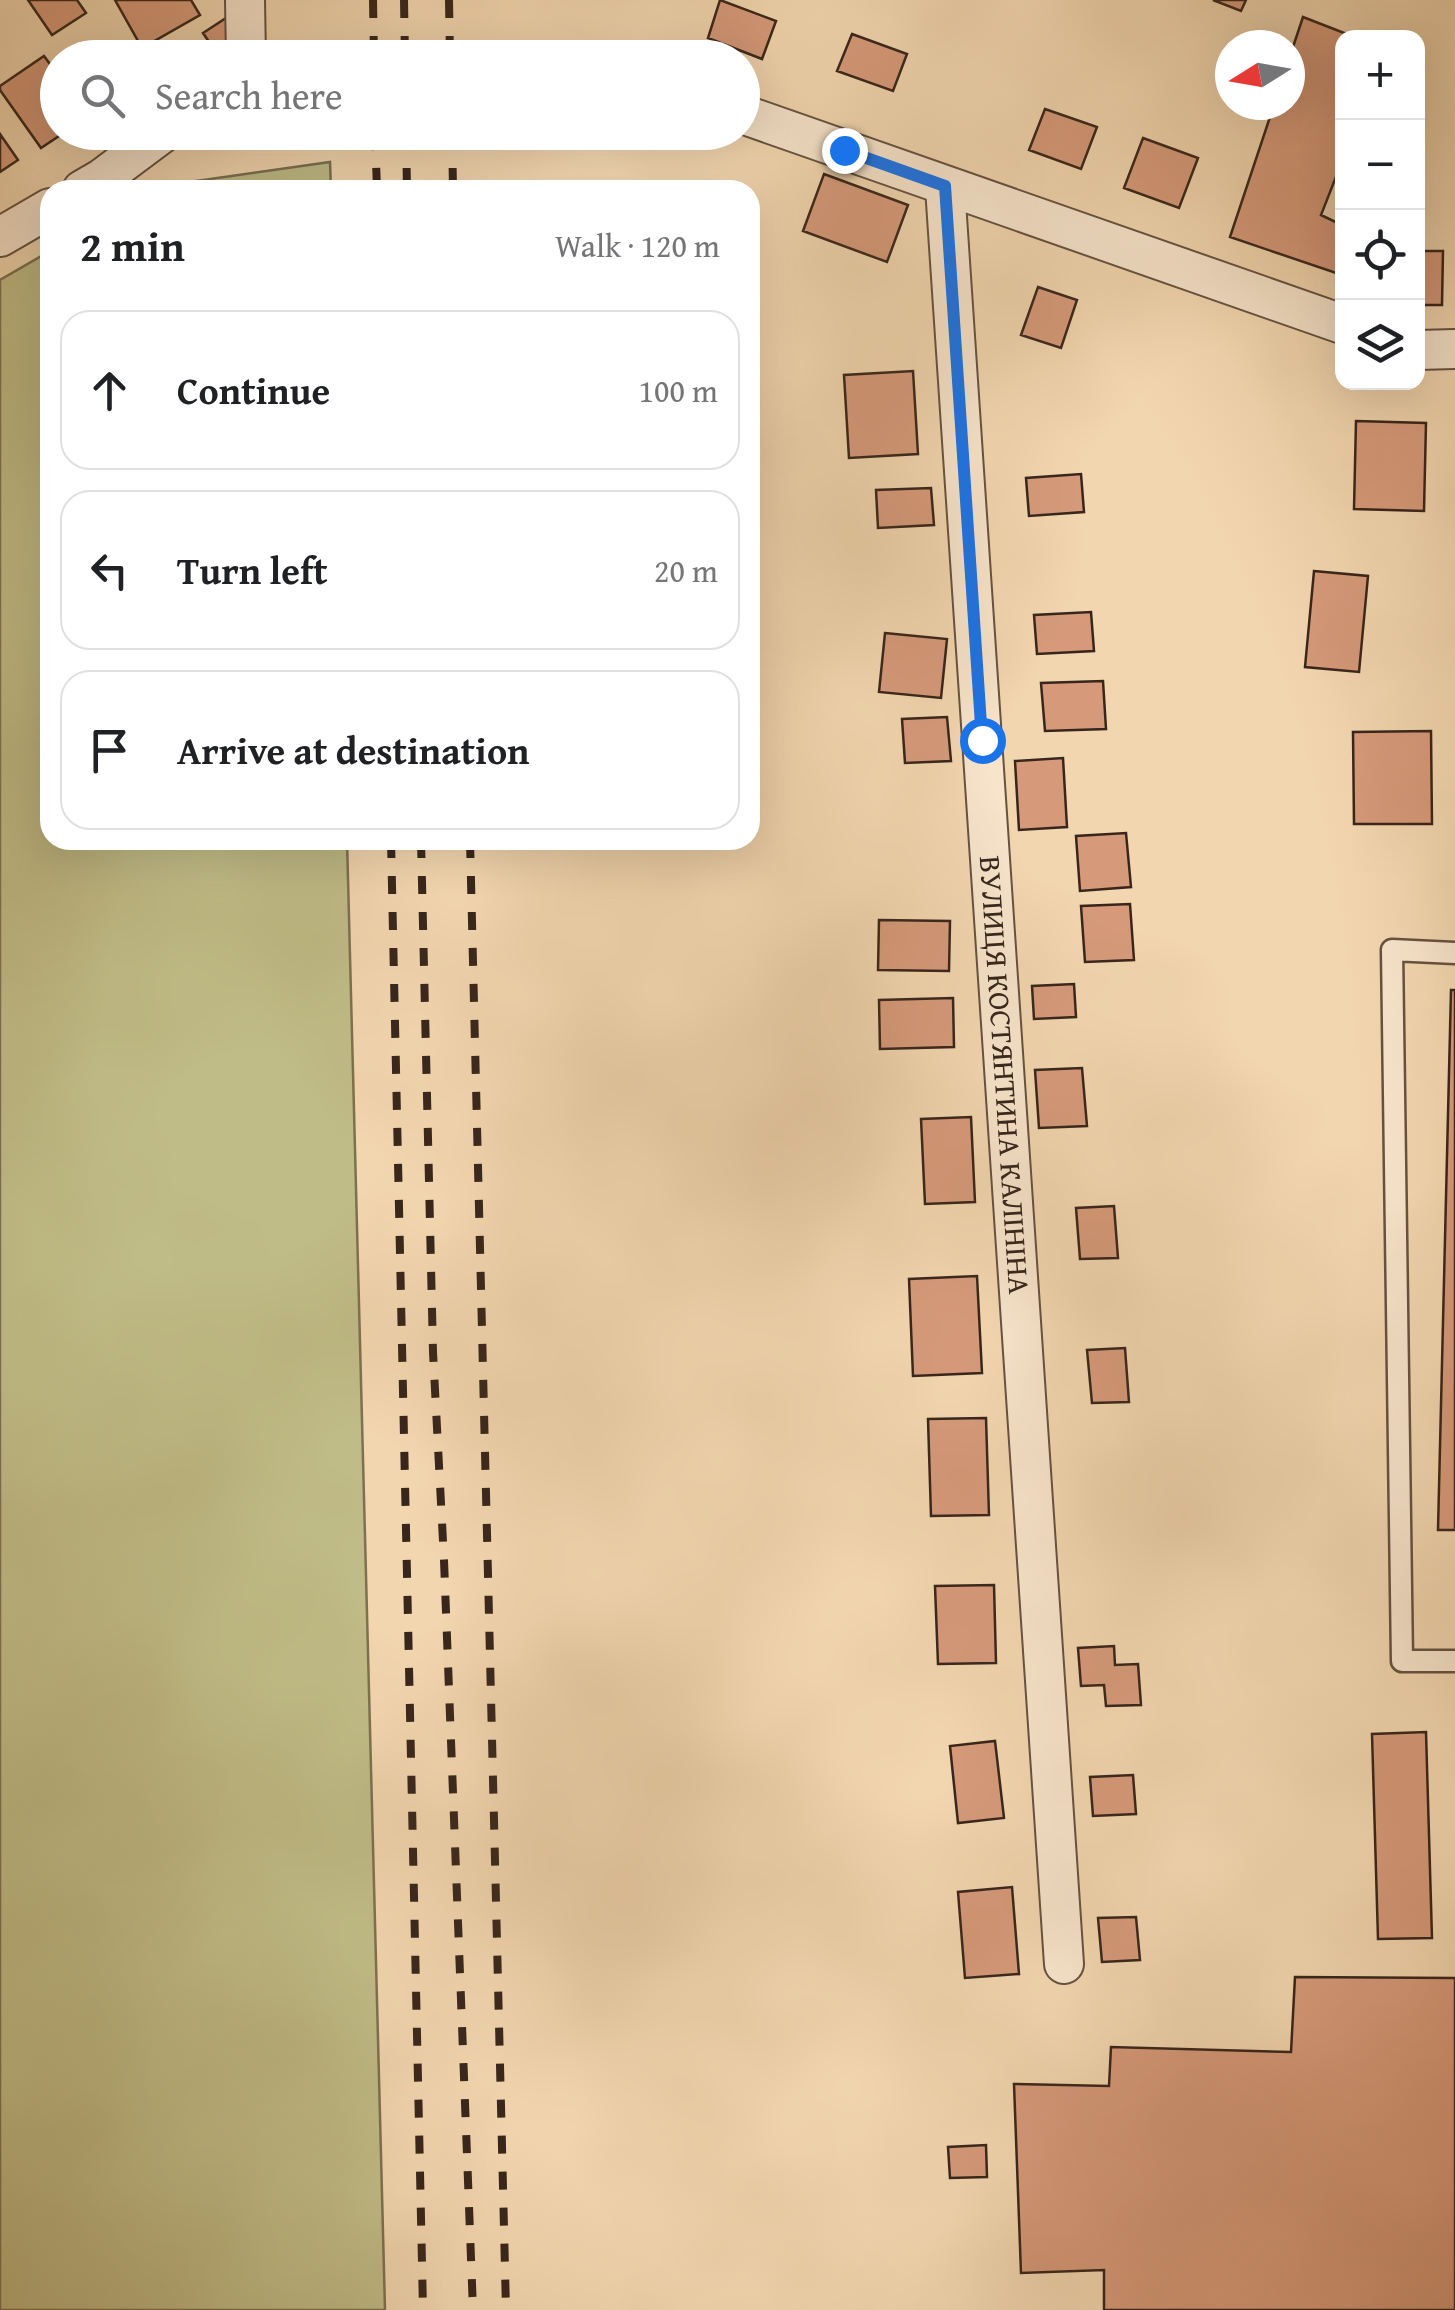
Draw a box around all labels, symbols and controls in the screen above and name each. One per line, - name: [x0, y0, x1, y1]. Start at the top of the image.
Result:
- north arrow: [1215, 30, 1305, 120]
- map controls: [1335, 30, 1425, 390]
- button: +: [1335, 30, 1425, 120]
- search box: [40, 40, 760, 150]
- text: Search here: [155, 67, 343, 123]
- icon: search: [75, 68, 130, 123]
- button: −: [1335, 120, 1425, 210]
- route end: [822, 128, 868, 174]
- button: locate: [1335, 210, 1425, 300]
- text: 2 min: [80, 215, 185, 276]
- text: Walk · 120 m: [555, 222, 720, 269]
- button: layers: [1335, 300, 1425, 390]
- text: Continue: [177, 362, 330, 418]
- icon: ahead: [82, 363, 137, 418]
- text: 100 m: [639, 367, 718, 414]
- text: Turn left: [177, 542, 328, 598]
- icon: left: [82, 543, 137, 598]
- text: 20 m: [654, 547, 718, 594]
- route start: [960, 718, 1006, 764]
- text: Arrive at destination: [177, 722, 530, 778]
- icon: arrive: [82, 723, 137, 778]
- street label: ВУЛИЦЯ КОСТЯНТИНА КАЛІНІНА: [969, 854, 1042, 1296]

